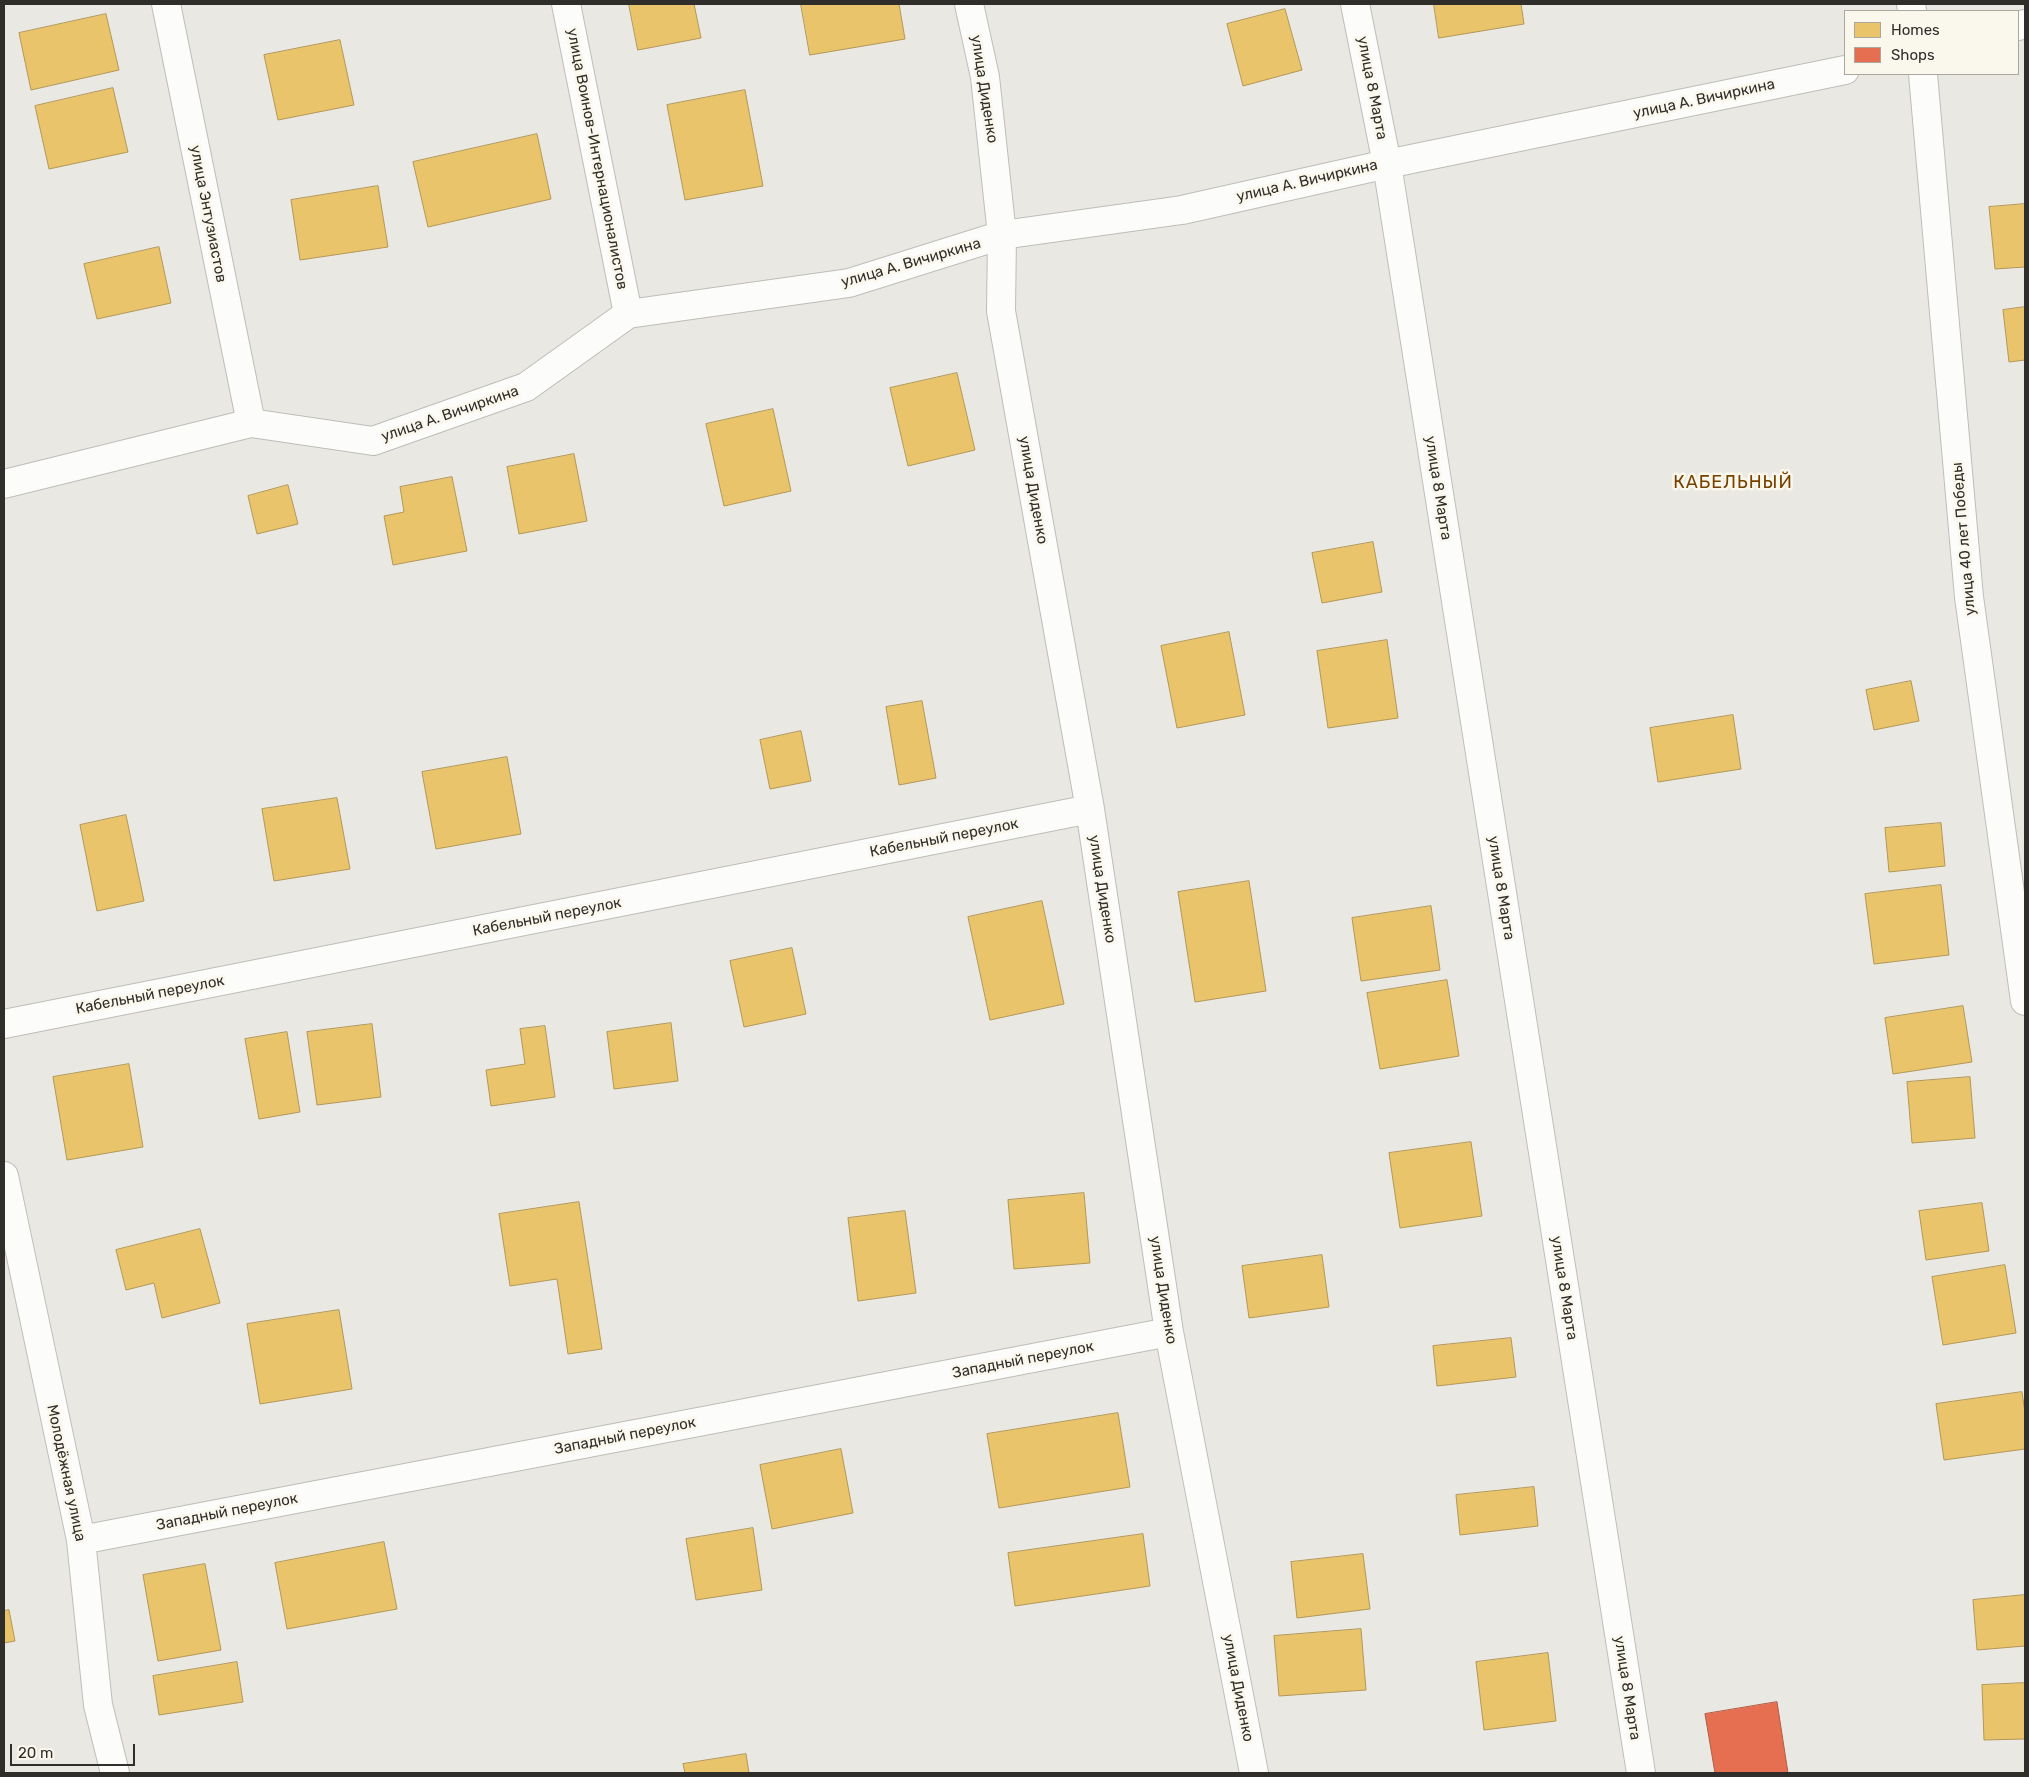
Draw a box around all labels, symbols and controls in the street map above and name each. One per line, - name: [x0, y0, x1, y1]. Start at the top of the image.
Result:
- legend: [1844, 10, 2019, 75]
- text: Homes: [1891, 21, 1940, 39]
- street label: улица Воинов-Интернационалистов: [563, 27, 631, 291]
- street label: улица Диденко: [967, 34, 1001, 144]
- street label: улица 8 Марта: [1353, 35, 1391, 141]
- text: Shops: [1891, 46, 1935, 64]
- street label: улица А. Вичиркина: [1632, 75, 1776, 123]
- street label: улица Энтузиастов: [186, 144, 230, 284]
- street label: улица А. Вичиркина: [1235, 156, 1379, 206]
- street label: улица А. Вичиркина: [839, 234, 983, 292]
- street label: улица А. Вичиркина: [379, 382, 521, 446]
- street label: улица Диденко: [1015, 435, 1051, 545]
- street label: улица 8 Марта: [1421, 435, 1455, 541]
- street label: улица 40 лет Победы: [1948, 462, 1980, 616]
- district label: КАБЕЛЬНЫЙ: [1672, 472, 1794, 494]
- street label: Кабельный переулок: [868, 815, 1020, 861]
- street label: улица Диденко: [1085, 834, 1119, 944]
- street label: улица 8 Марта: [1484, 835, 1518, 941]
- street label: Кабельный переулок: [471, 894, 623, 940]
- street label: Кабельный переулок: [74, 972, 226, 1018]
- street label: улица Диденко: [1146, 1235, 1180, 1345]
- street label: улица 8 Марта: [1547, 1235, 1581, 1341]
- street label: Западный переулок: [951, 1337, 1095, 1383]
- street label: Молодёжная улица: [43, 1403, 89, 1543]
- street label: Западный переулок: [553, 1413, 697, 1459]
- street label: Западный переулок: [155, 1489, 299, 1535]
- street label: улица Диденко: [1219, 1633, 1257, 1743]
- street label: улица 8 Марта: [1610, 1635, 1644, 1741]
- scale bar: [12, 1734, 138, 1766]
- text: 20 m: [18, 1744, 53, 1762]

